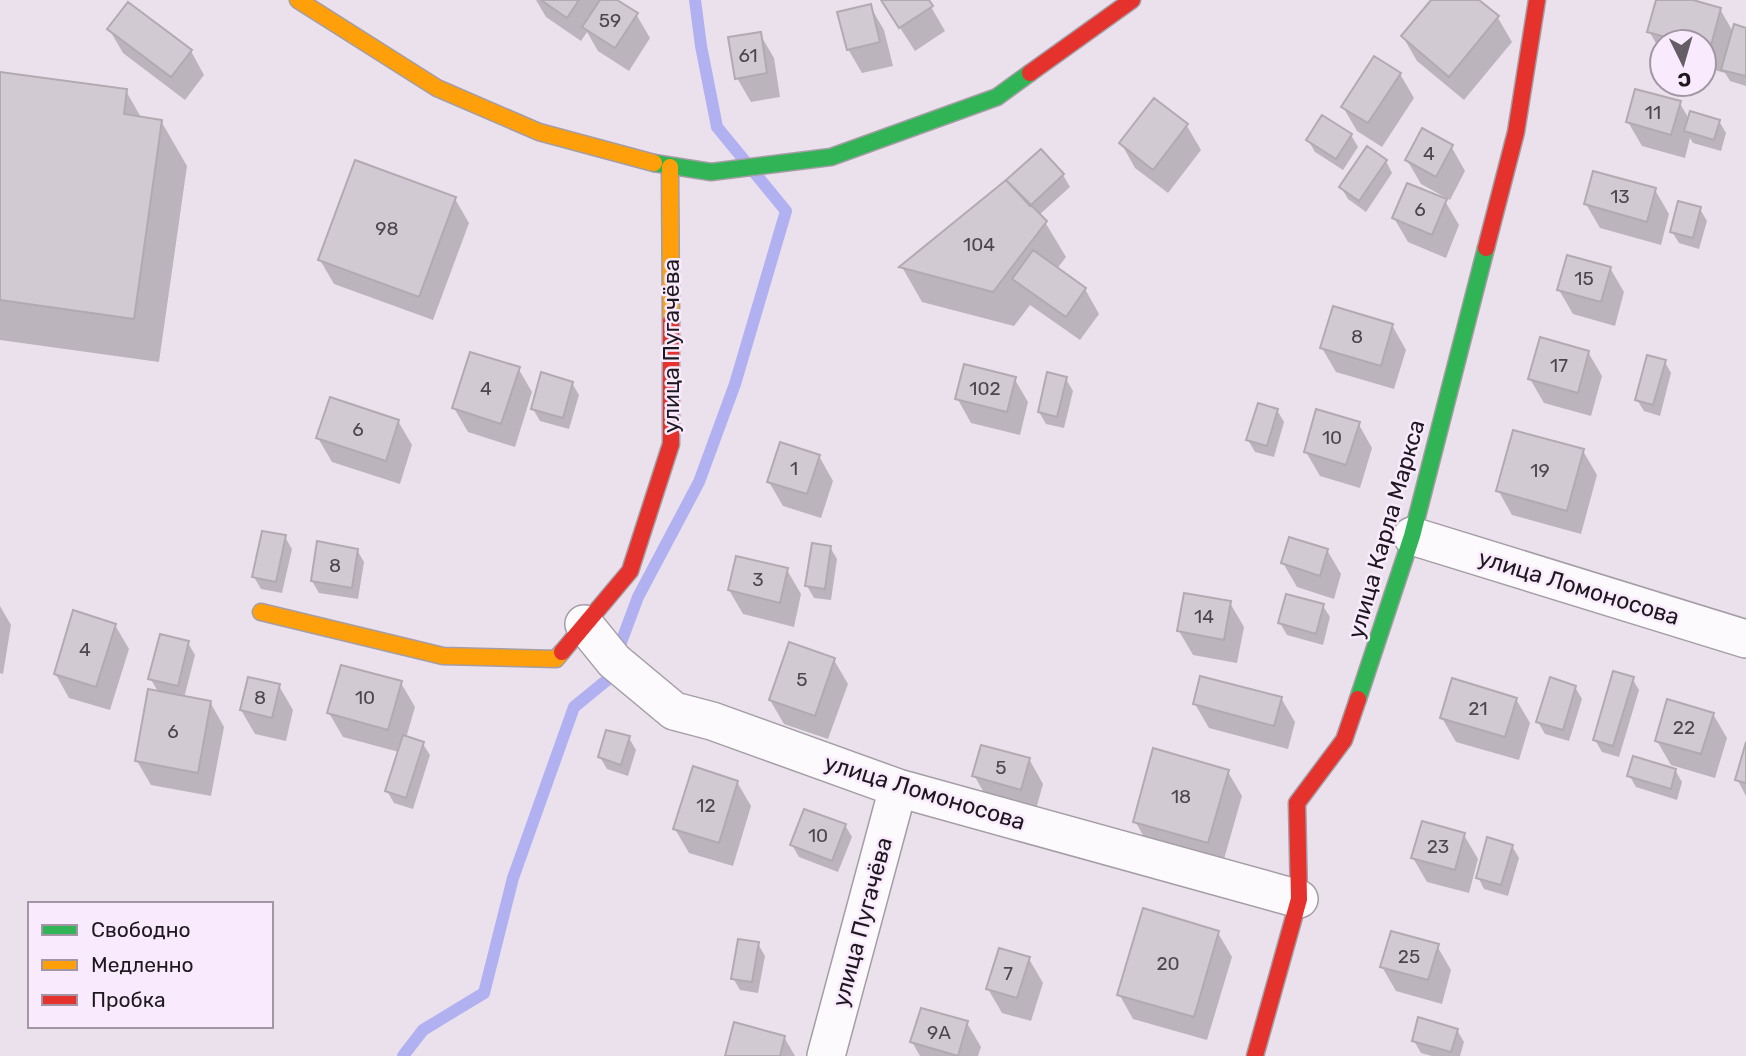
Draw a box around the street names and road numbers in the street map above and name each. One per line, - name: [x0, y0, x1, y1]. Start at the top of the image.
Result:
- street label: улица Пугачёва: [657, 259, 685, 433]
- street label: улица Карла Маркса: [1341, 416, 1431, 642]
- street label: улица Ломоносова: [1475, 543, 1683, 631]
- street label: улица Ломоносова: [821, 748, 1029, 836]
- street label: улица Пугачёва: [826, 834, 898, 1010]

